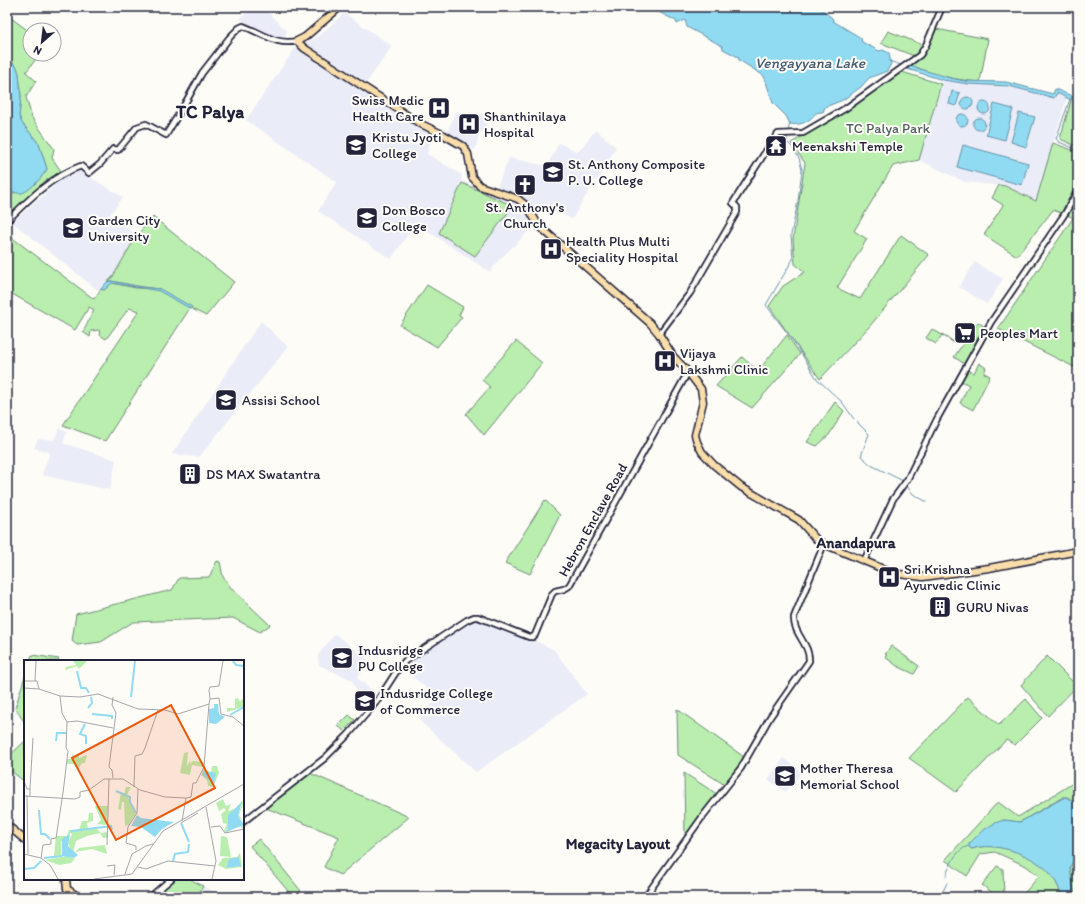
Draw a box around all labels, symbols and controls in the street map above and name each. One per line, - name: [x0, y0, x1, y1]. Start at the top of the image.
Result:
- north arrow: [22, 22, 62, 62]
- text: N: [31, 43, 44, 58]
- water label: Vengayyana Lake: [755, 54, 866, 72]
- place label: Swiss Medic Health Care: [352, 92, 424, 125]
- hospital icon: Swiss Medic Health Care: [426, 95, 452, 121]
- district label: TC Palya: [175, 101, 244, 123]
- place label: Shanthinilaya Hospital: [484, 108, 566, 141]
- hospital icon: Shanthinilaya Hospital: [456, 111, 482, 137]
- park label: TC Palya Park: [846, 120, 931, 137]
- place label: Kristu Jyoti College: [372, 129, 442, 162]
- school or university icon: Kristu Jyoti College: [343, 132, 369, 158]
- temple icon: Meenakshi Temple: [763, 133, 789, 159]
- place label: Meenakshi Temple: [792, 138, 903, 155]
- place label: St. Anthony Composite P. U. College: [568, 156, 705, 189]
- school or university icon: St. Anthony Composite P. U. College: [540, 159, 566, 185]
- church icon: St. Anthony's Church: [512, 172, 538, 198]
- place label: St. Anthony's Church: [485, 199, 565, 232]
- place label: Don Bosco College: [382, 202, 445, 235]
- school or university icon: Don Bosco College: [354, 205, 380, 231]
- place label: Garden City University: [88, 212, 161, 245]
- school or university icon: Garden City University: [60, 215, 86, 241]
- place label: Health Plus Multi Speciality Hospital: [566, 233, 678, 266]
- hospital icon: Health Plus Multi Speciality Hospital: [538, 236, 564, 262]
- supermarket icon: Peoples Mart: [952, 320, 978, 346]
- place label: Peoples Mart: [980, 325, 1058, 342]
- place label: Vijaya Lakshmi Clinic: [680, 345, 769, 378]
- hospital icon: Vijaya Lakshmi Clinic: [652, 348, 678, 374]
- school or university icon: Assisi School: [213, 387, 239, 413]
- place label: Assisi School: [242, 392, 320, 409]
- street label: Hebron Enclave Road: [555, 460, 631, 580]
- building icon: DS MAX Swatantra: [177, 461, 203, 487]
- place label: DS MAX Swatantra: [206, 466, 321, 483]
- district label: Anandapura: [815, 534, 896, 553]
- place label: Sri Krishna Ayurvedic Clinic: [904, 561, 1001, 594]
- hospital icon: Sri Krishna Ayurvedic Clinic: [876, 564, 902, 590]
- building icon: GURU Nivas: [927, 594, 953, 620]
- place label: GURU Nivas: [956, 599, 1029, 616]
- place label: Indusridge PU College: [358, 642, 423, 675]
- school or university icon: Indusridge PU College: [329, 645, 355, 671]
- inset map: [24, 660, 244, 880]
- place label: Indusridge College of Commerce: [380, 685, 493, 718]
- school or university icon: Indusridge College of Commerce: [352, 688, 378, 714]
- place label: Mother Theresa Memorial School: [800, 760, 900, 793]
- school or university icon: Mother Theresa Memorial School: [772, 763, 798, 789]
- district label: Megacity Layout: [566, 835, 671, 854]

